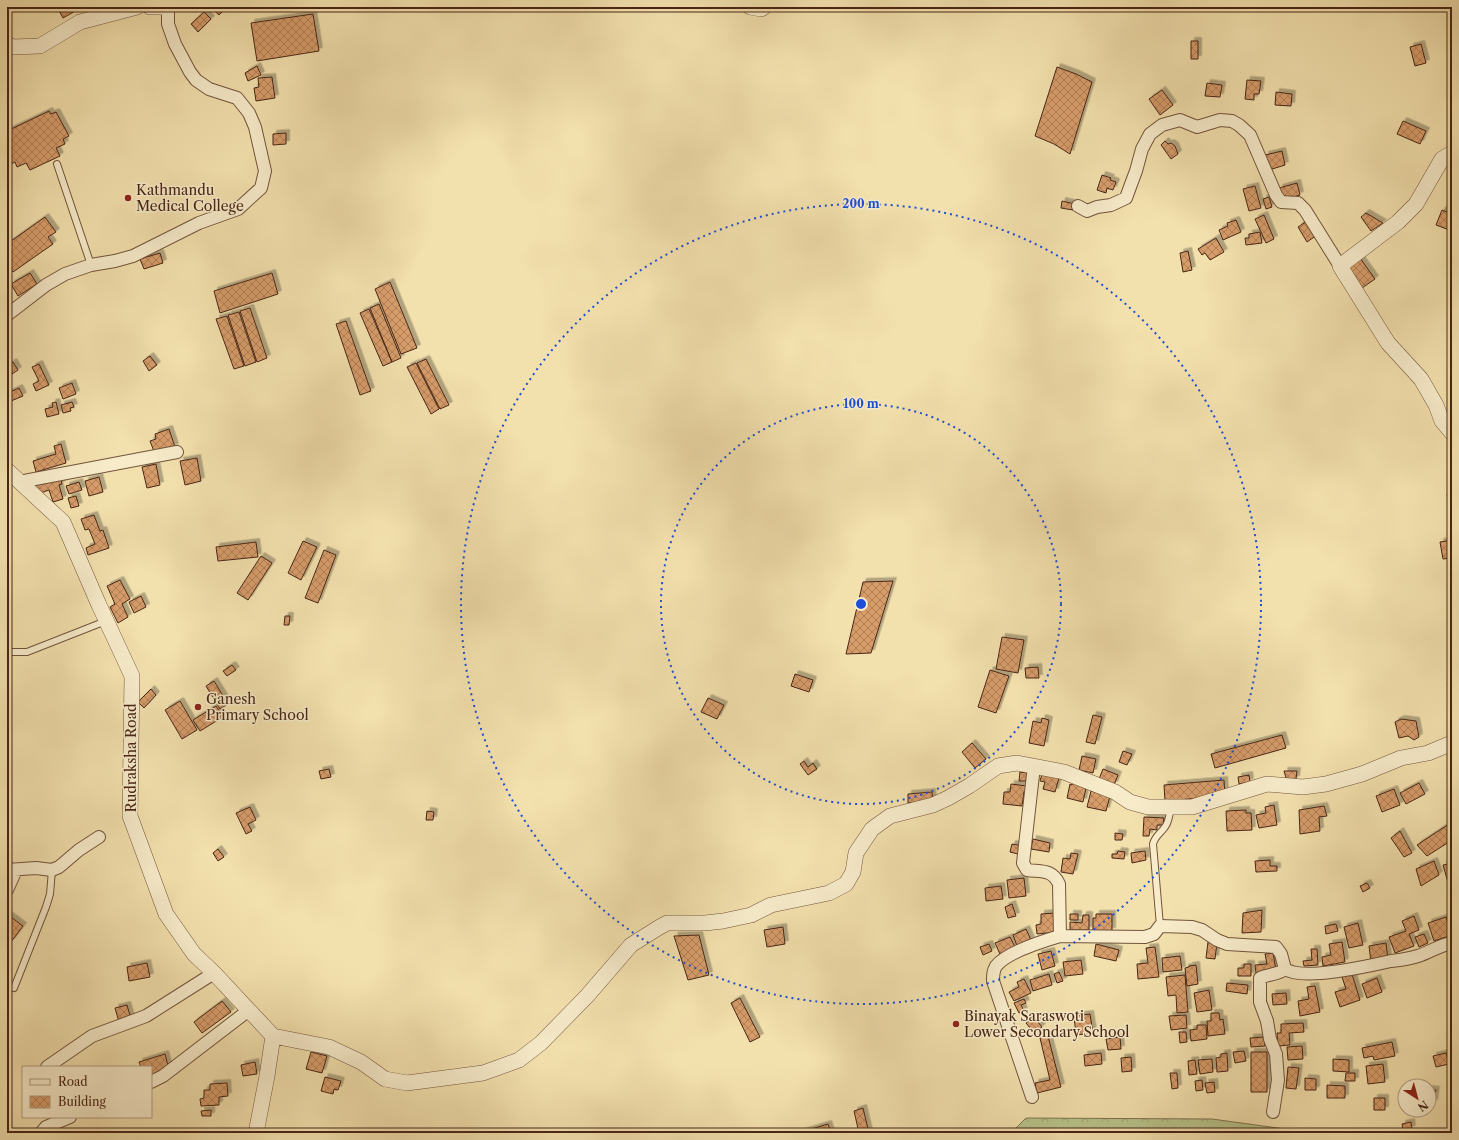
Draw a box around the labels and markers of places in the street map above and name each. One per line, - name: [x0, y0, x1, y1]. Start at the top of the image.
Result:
- place label: Kathmandu Medical College: [136, 181, 244, 215]
- marker: Kathmandu Medical College: [123, 193, 133, 203]
- centre of rings: [854, 597, 868, 611]
- place label: Ganesh Primary School: [206, 690, 309, 724]
- marker: Ganesh Primary School: [193, 702, 203, 712]
- place label: Binayak Saraswoti Lower Secondary School: [964, 1007, 1129, 1041]
- marker: Binayak Saraswoti Lower Secondary School: [951, 1019, 961, 1029]

